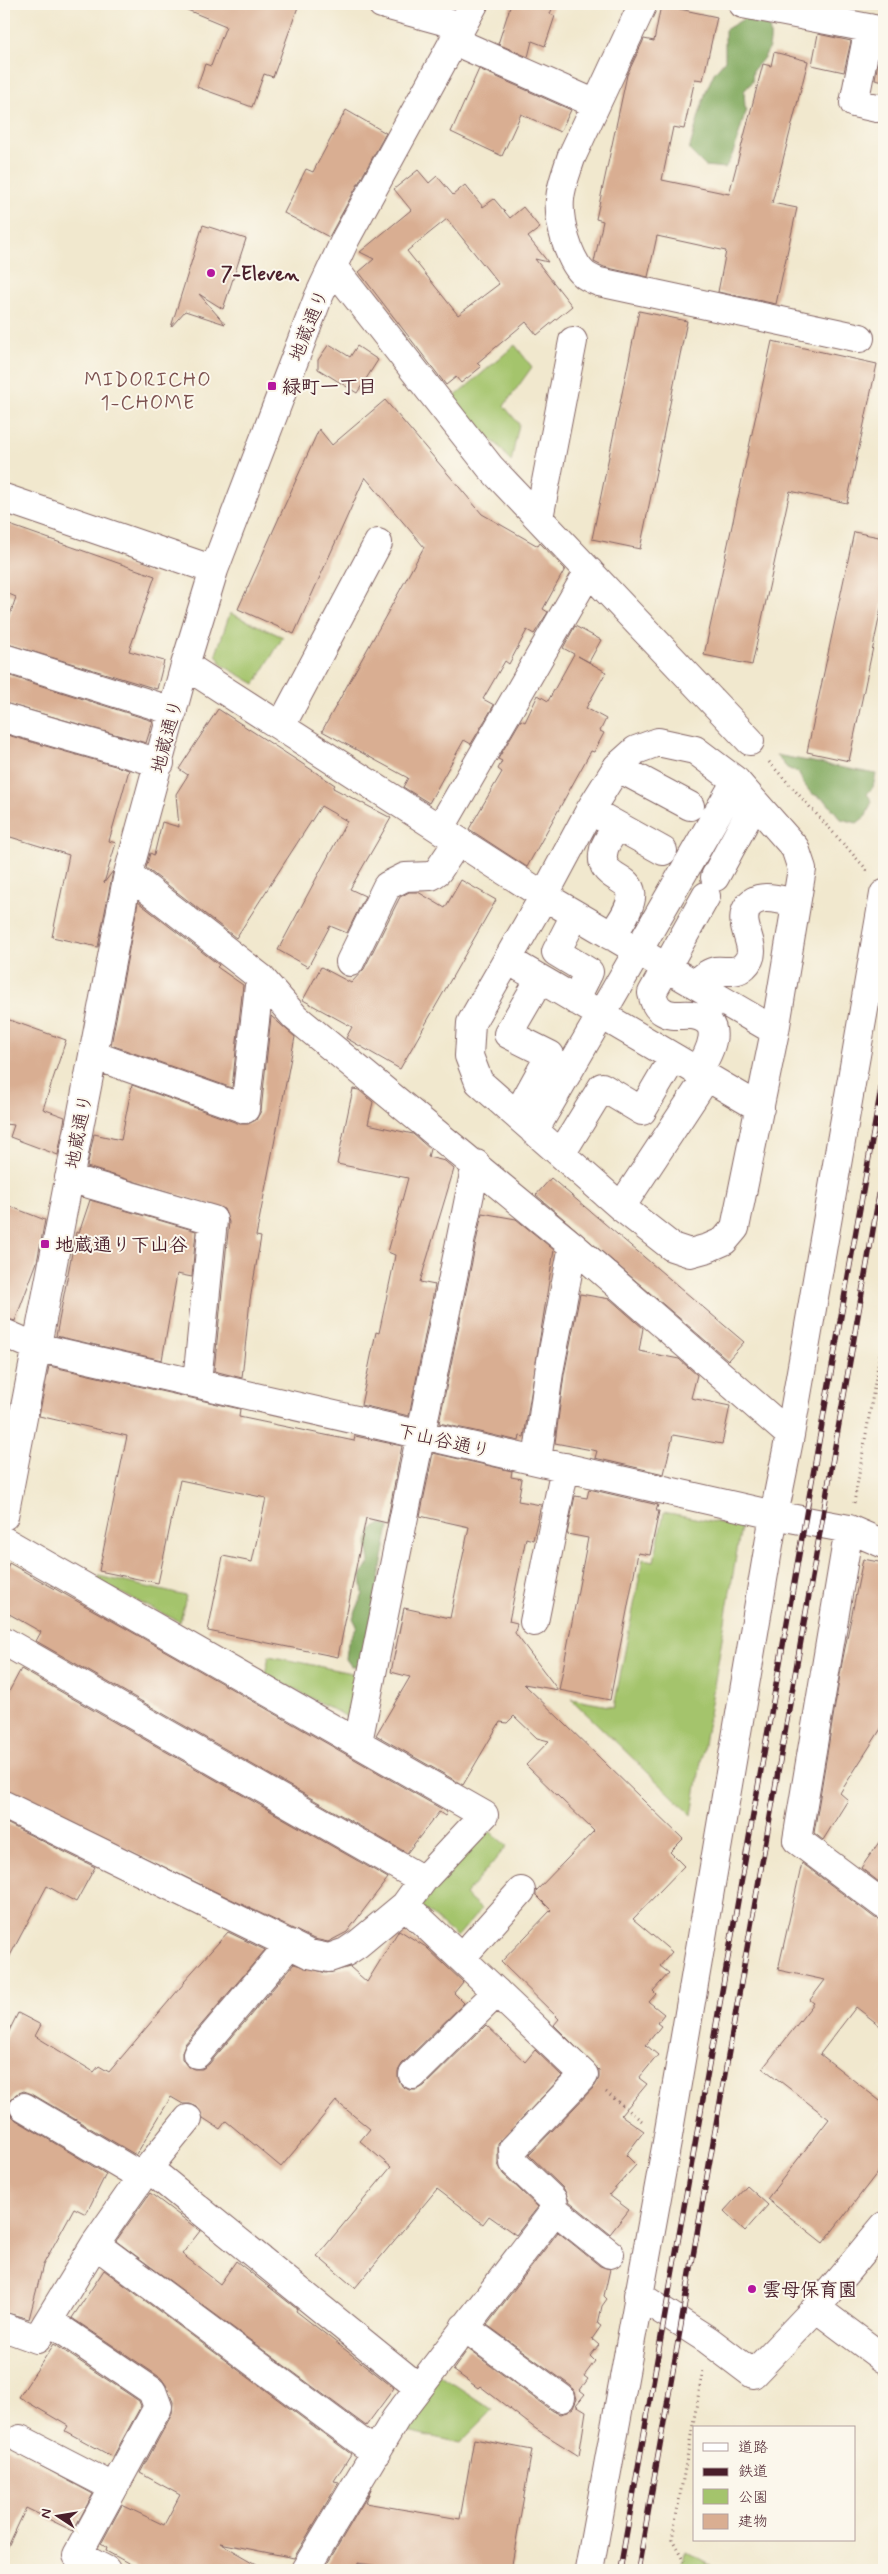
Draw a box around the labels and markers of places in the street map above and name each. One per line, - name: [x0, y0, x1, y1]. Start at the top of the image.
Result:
- place label: 7-Eleven: [221, 262, 299, 287]
- marker: 7-Eleven: [205, 267, 217, 279]
- place label: 緑町一丁目: [282, 375, 377, 400]
- marker: 緑町一丁目: [266, 380, 278, 392]
- place label: 地蔵通り下山谷: [55, 1233, 188, 1258]
- marker: 地蔵通り下山谷: [39, 1238, 51, 1250]
- place label: 雲母保育園: [762, 2278, 857, 2303]
- marker: 雲母保育園: [746, 2283, 758, 2295]

